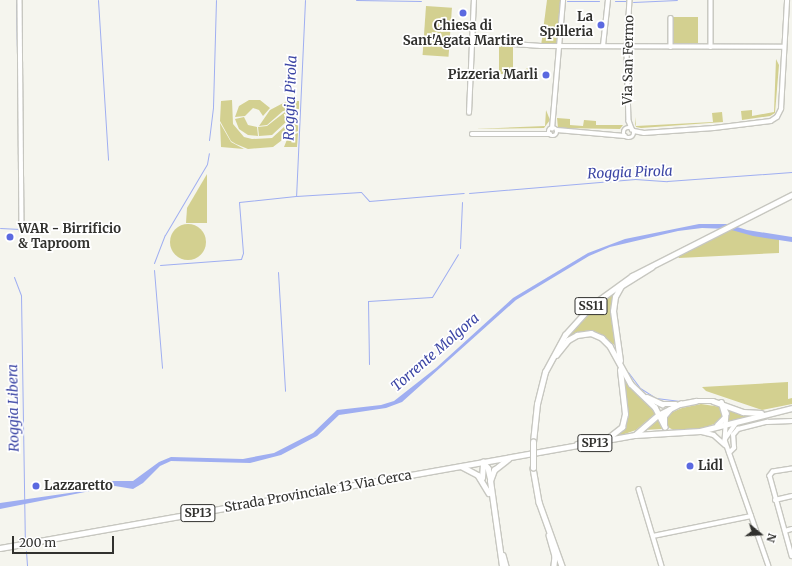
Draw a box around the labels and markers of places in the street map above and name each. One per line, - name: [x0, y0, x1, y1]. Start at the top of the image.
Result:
- marker: Chiesa di Sant'Agata Martire: [458, 8, 468, 18]
- place label: La Spilleria: [540, 10, 593, 41]
- place label: Chiesa di Sant'Agata Martire: [403, 19, 523, 50]
- marker: La Spilleria: [596, 20, 606, 30]
- place label: Pizzeria Marli: [448, 67, 538, 83]
- marker: Pizzeria Marli: [541, 70, 551, 80]
- place label: WAR - Birrificio & Taproom: [18, 222, 121, 253]
- marker: WAR - Birrificio & Taproom: [5, 232, 15, 242]
- place label: Lidl: [698, 458, 723, 474]
- marker: Lidl: [685, 461, 695, 471]
- place label: Lazzaretto: [44, 478, 113, 494]
- marker: Lazzaretto: [31, 481, 41, 491]

